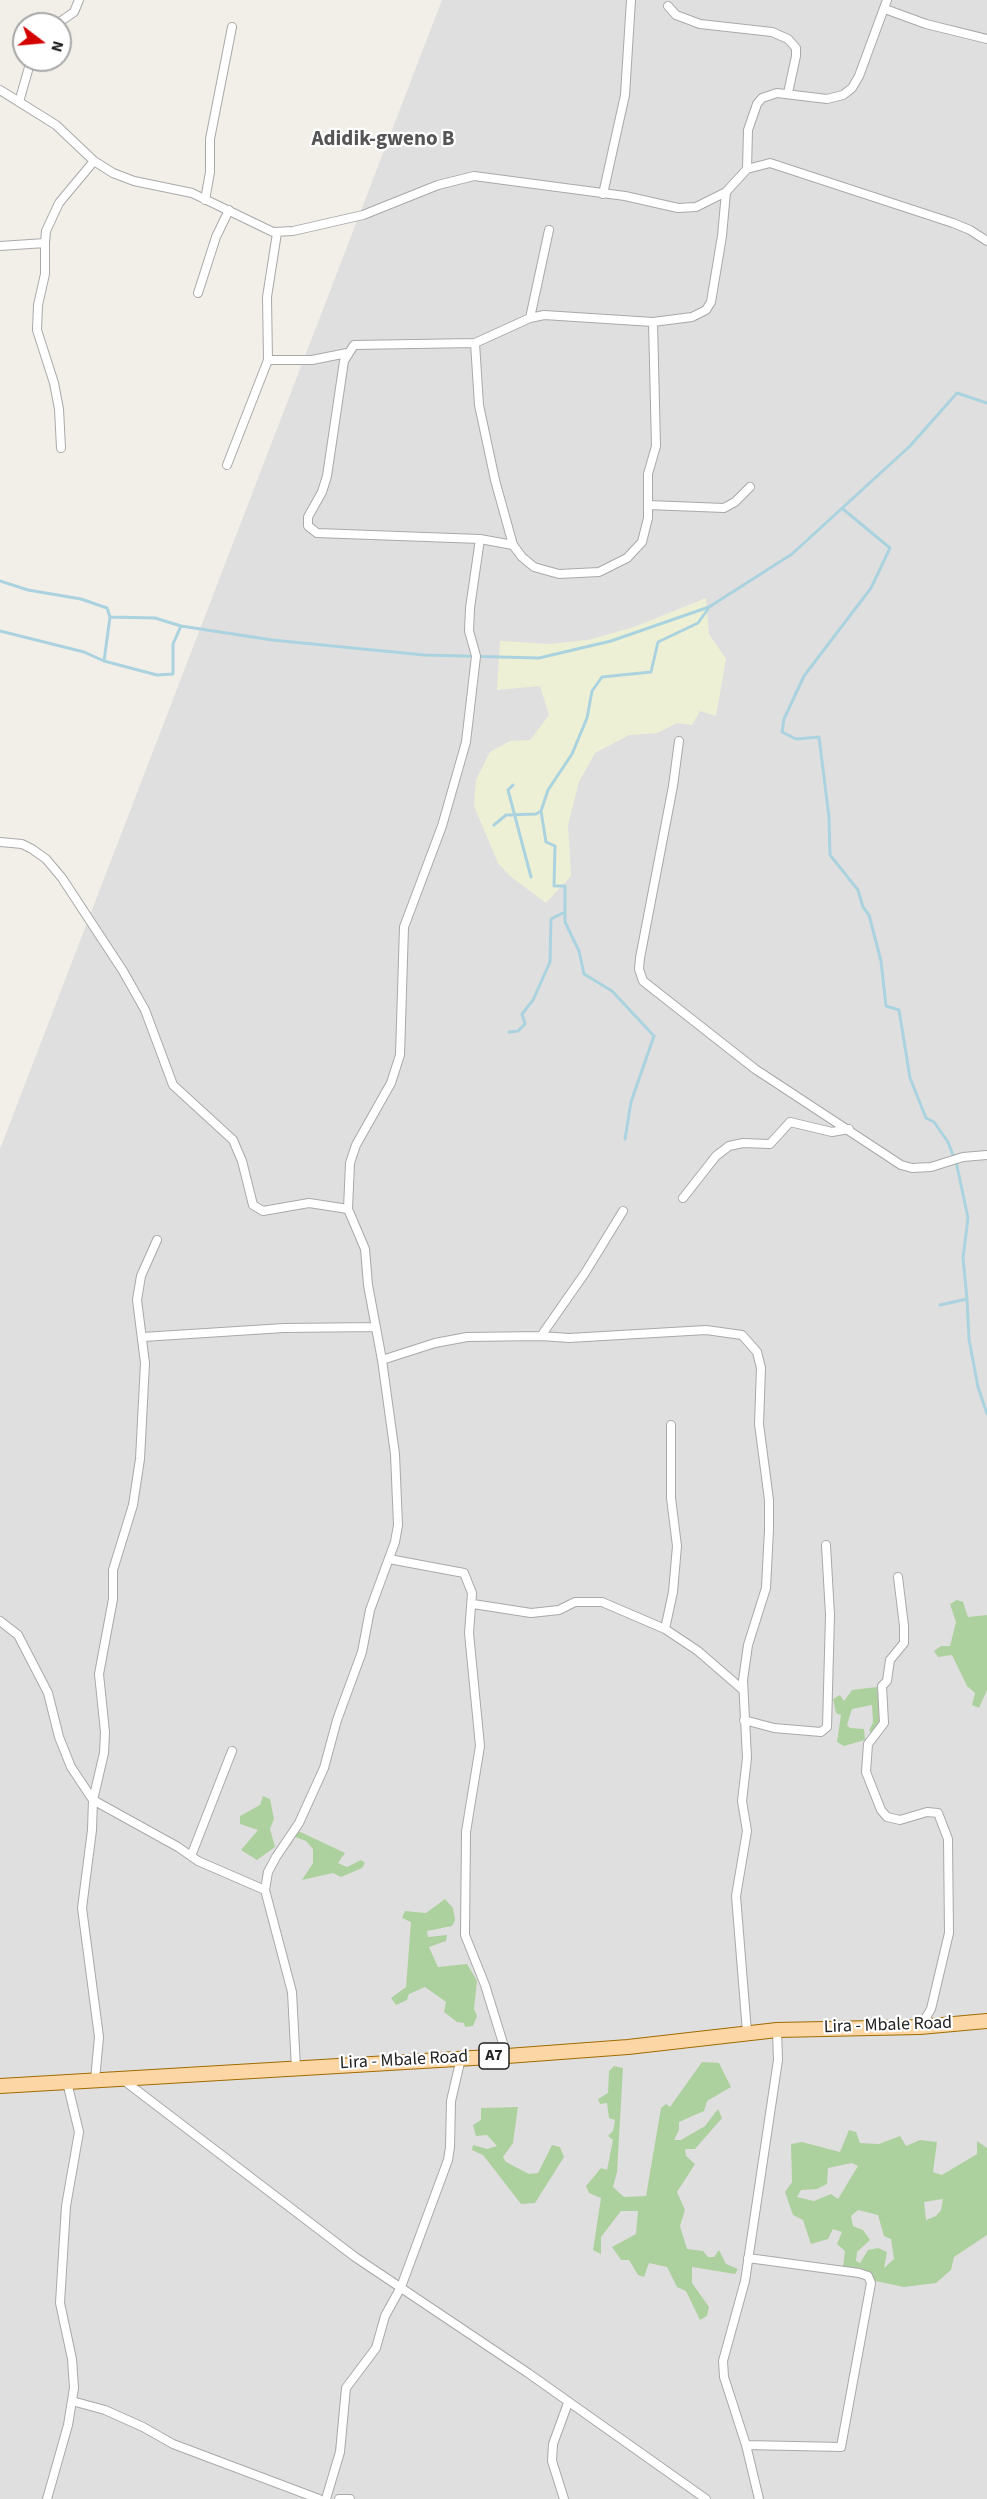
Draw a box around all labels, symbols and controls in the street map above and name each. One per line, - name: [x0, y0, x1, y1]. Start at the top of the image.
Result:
- north arrow: [12, 12, 72, 72]
- text: N: [45, 38, 69, 55]
- district label: Adidik-gweno B: [311, 127, 455, 153]
- street label: Lira - Mbale Road: [823, 2013, 953, 2039]
- road number: A7: [479, 2043, 509, 2069]
- street label: Lira - Mbale Road: [339, 2047, 469, 2075]

